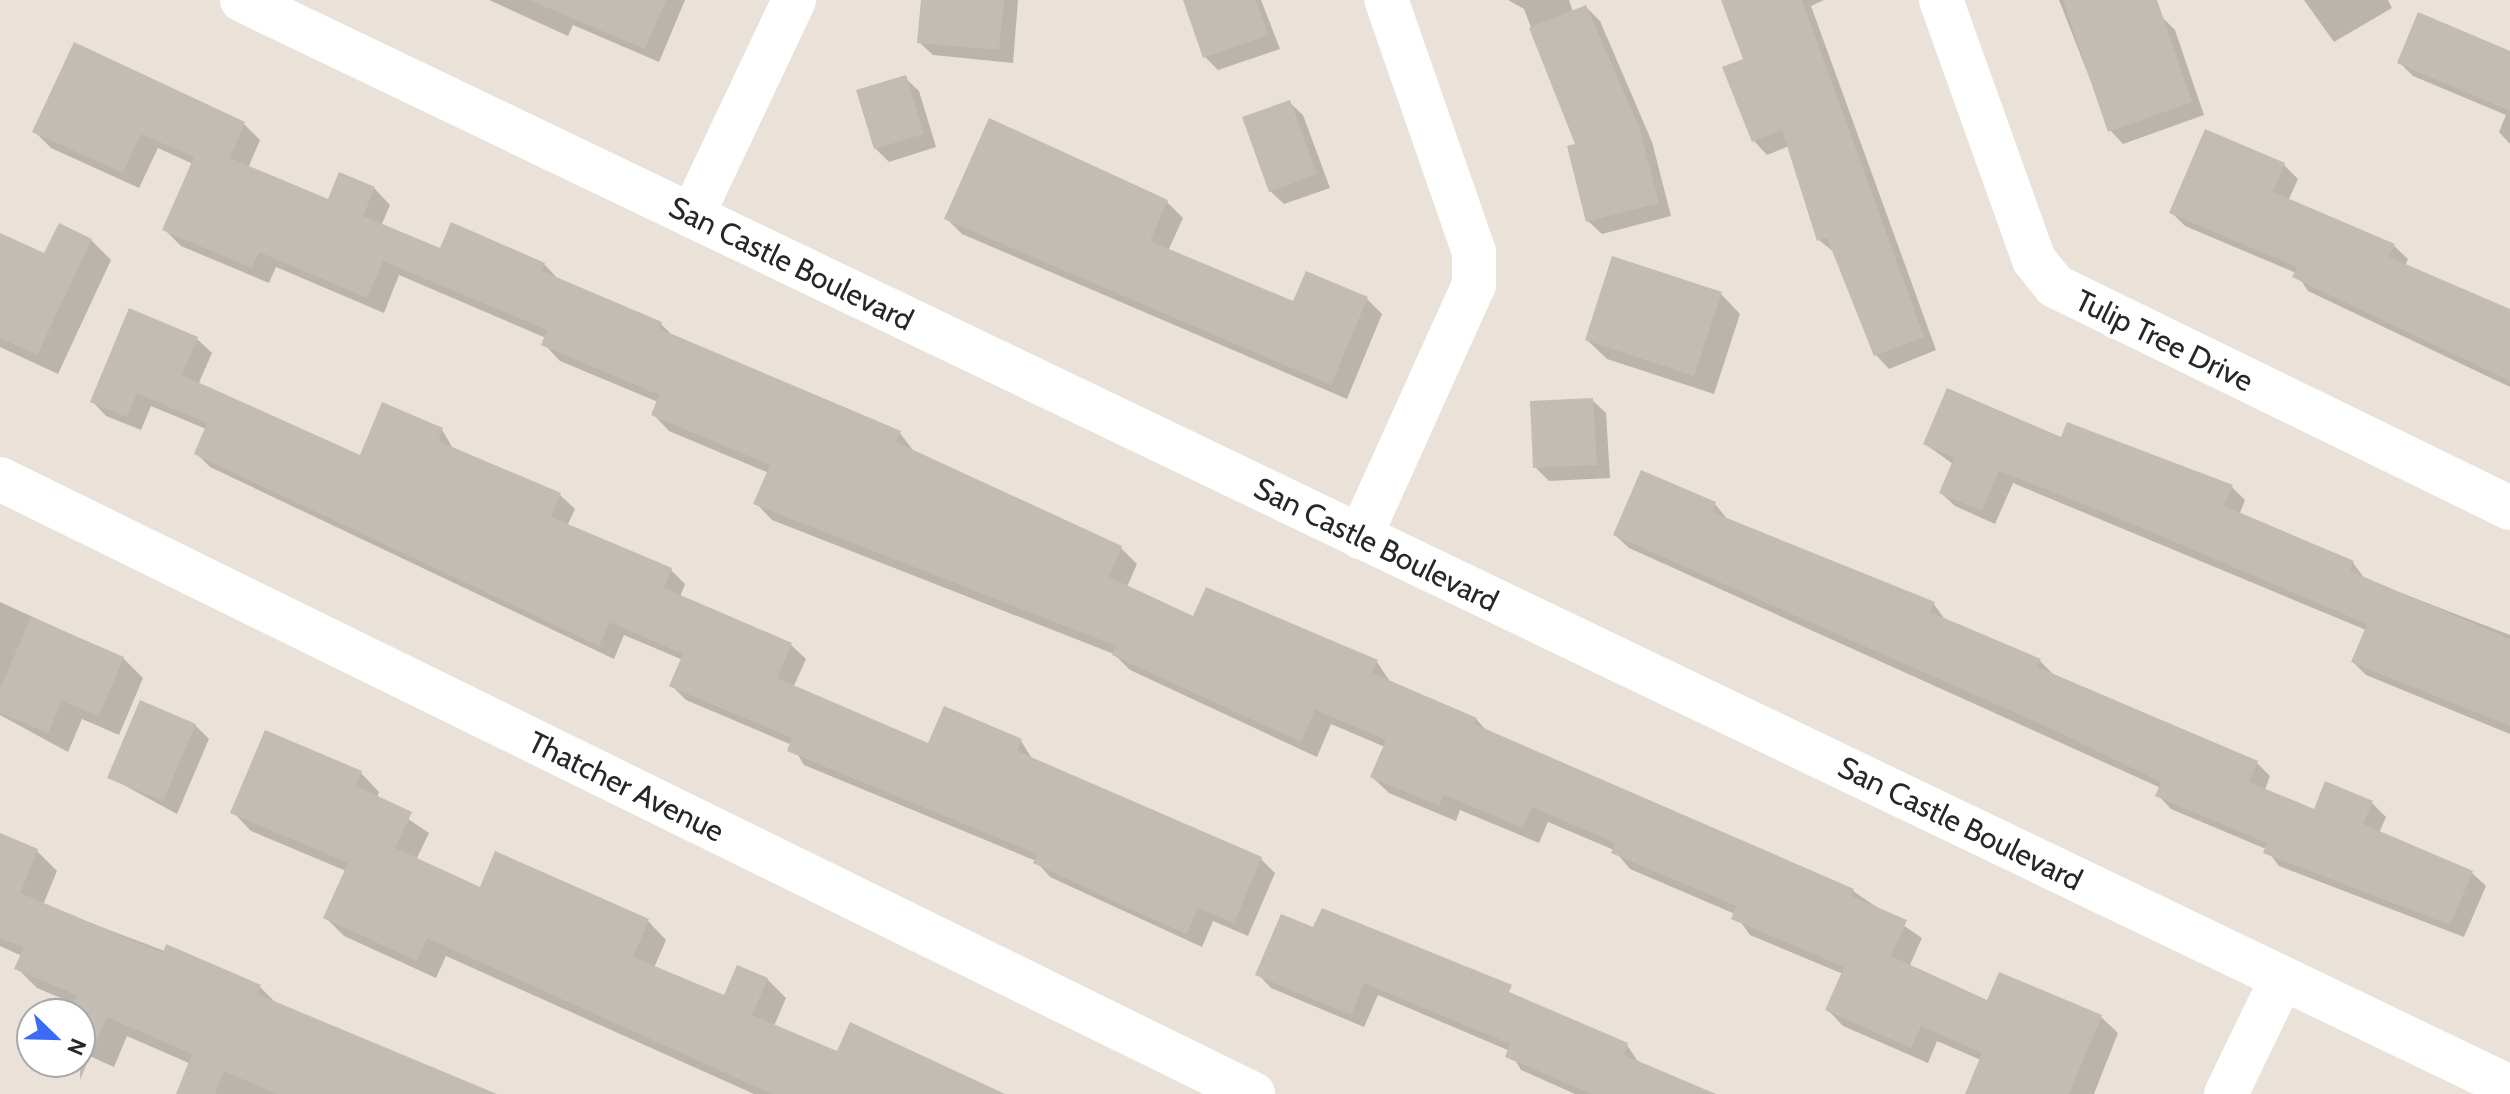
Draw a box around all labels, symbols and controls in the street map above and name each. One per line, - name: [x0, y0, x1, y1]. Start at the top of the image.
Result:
- street label: San Castle Boulevard: [663, 189, 919, 339]
- street label: Tulip Tree Drive: [2069, 282, 2259, 400]
- street label: San Castle Boulevard: [1248, 470, 1504, 620]
- street label: Thatcher Avenue: [522, 724, 730, 850]
- street label: San Castle Boulevard: [1832, 749, 2088, 899]
- north arrow: [16, 998, 96, 1078]
- text: N: [61, 1034, 92, 1059]

